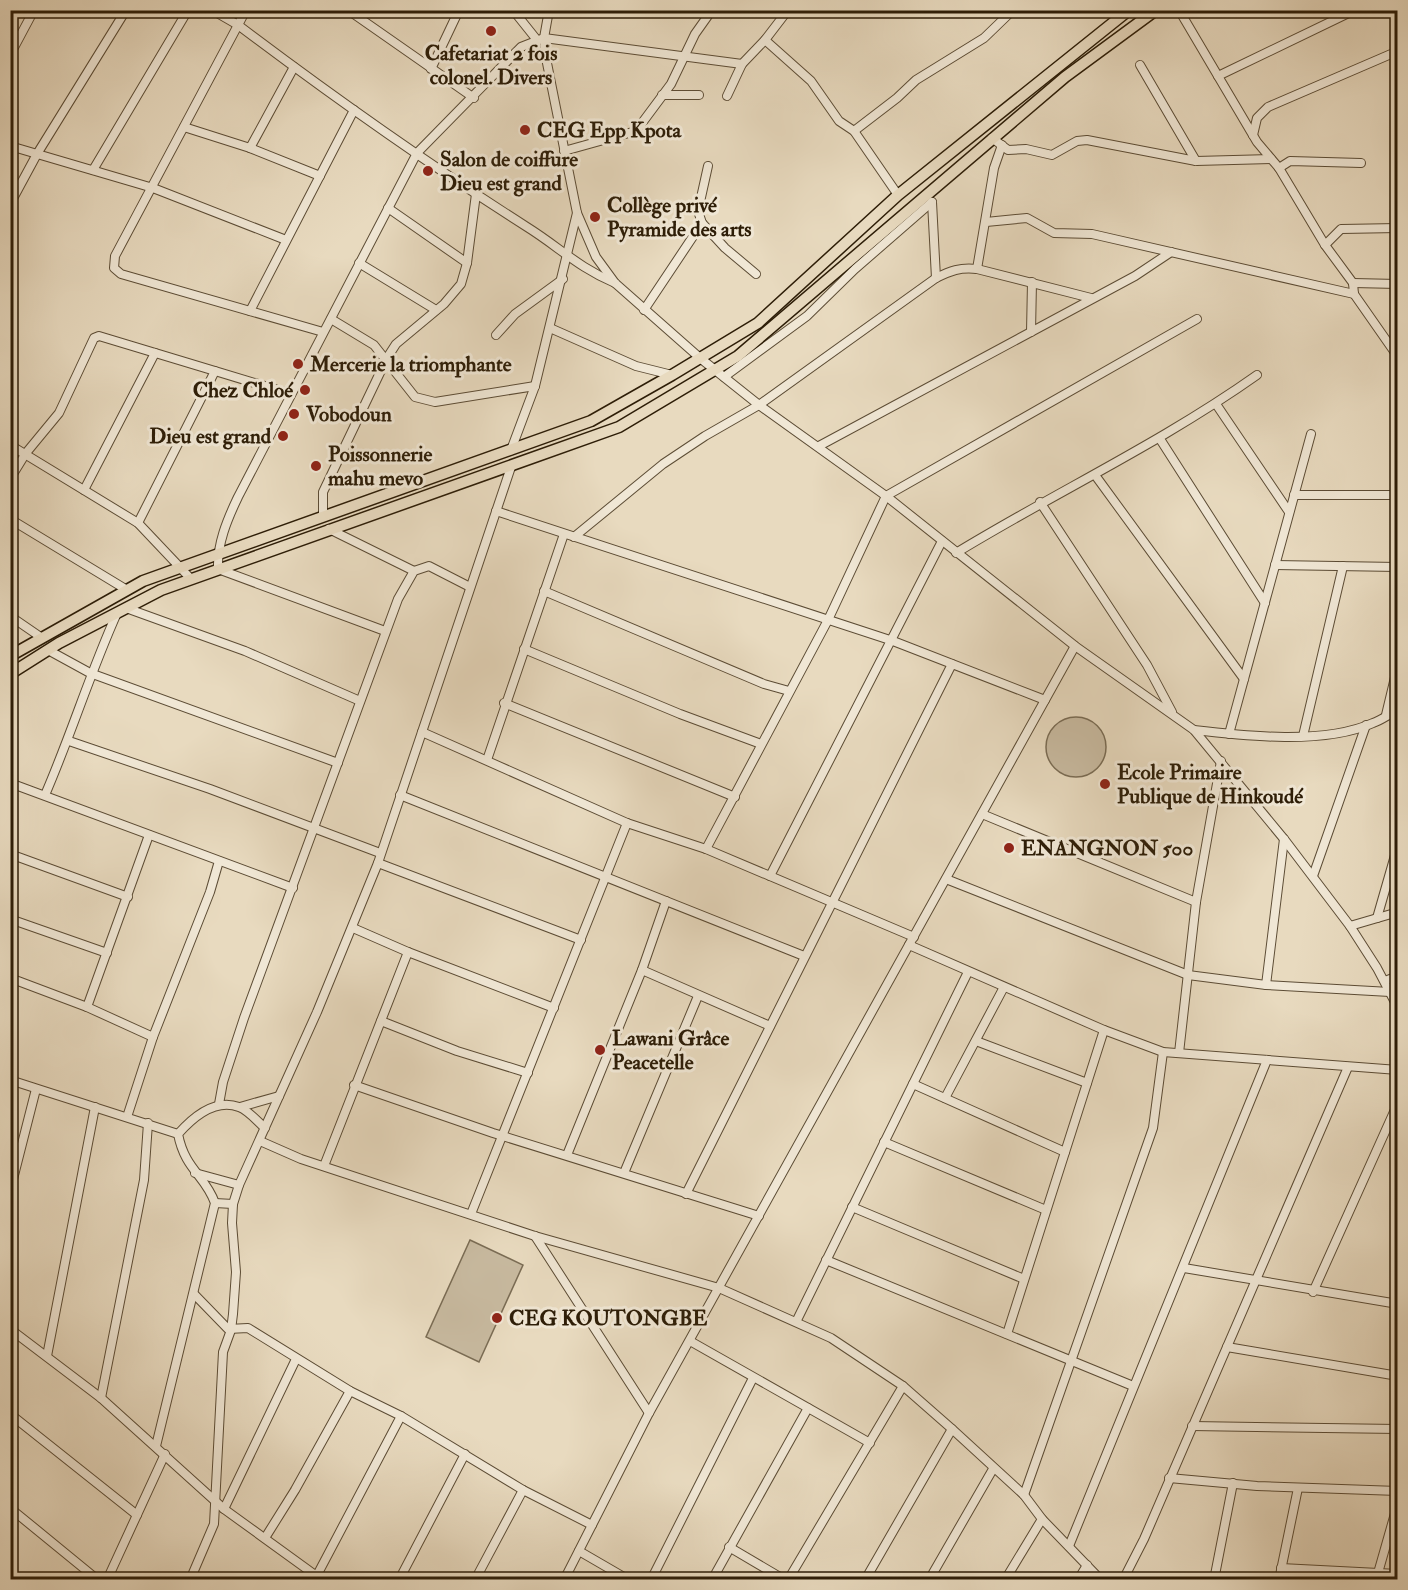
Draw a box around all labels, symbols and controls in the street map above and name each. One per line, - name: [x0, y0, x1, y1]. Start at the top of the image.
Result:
- marker: Cafetariat 2 fois colonel. Divers: [484, 24, 498, 38]
- place label: Cafetariat 2 fois colonel. Divers: [425, 40, 557, 91]
- place label: CEG Epp Kpota: [537, 117, 682, 144]
- marker: CEG Epp Kpota: [518, 123, 532, 137]
- place label: Salon de coiffure Dieu est grand: [440, 146, 578, 197]
- marker: Salon de coiffure Dieu est grand: [421, 164, 435, 178]
- place label: Collège privé Pyramide des arts: [607, 192, 752, 243]
- marker: Collège privé Pyramide des arts: [588, 210, 602, 224]
- place label: Mercerie la triomphante: [309, 351, 512, 378]
- marker: Mercerie la triomphante: [291, 357, 305, 371]
- place label: Chez Chloé: [193, 377, 294, 404]
- marker: Chez Chloé: [298, 383, 312, 397]
- place label: Vobodoun: [305, 401, 392, 428]
- marker: Vobodoun: [287, 407, 301, 421]
- place label: Dieu est grand: [149, 423, 272, 450]
- marker: Dieu est grand: [276, 429, 290, 443]
- place label: Poissonnerie mahu mevo: [328, 441, 433, 492]
- marker: Poissonnerie mahu mevo: [309, 459, 323, 473]
- place label: Ecole Primaire Publique de Hinkoudé: [1117, 759, 1304, 810]
- marker: Ecole Primaire Publique de Hinkoudé: [1098, 777, 1112, 791]
- place label: ENANGNON 500: [1021, 835, 1193, 862]
- marker: ENANGNON 500: [1002, 841, 1016, 855]
- place label: Lawani Grâce Peacetelle: [612, 1025, 730, 1076]
- marker: Lawani Grâce Peacetelle: [593, 1043, 607, 1057]
- place label: CEG KOUTONGBE: [509, 1305, 707, 1332]
- marker: CEG KOUTONGBE: [490, 1311, 504, 1325]

